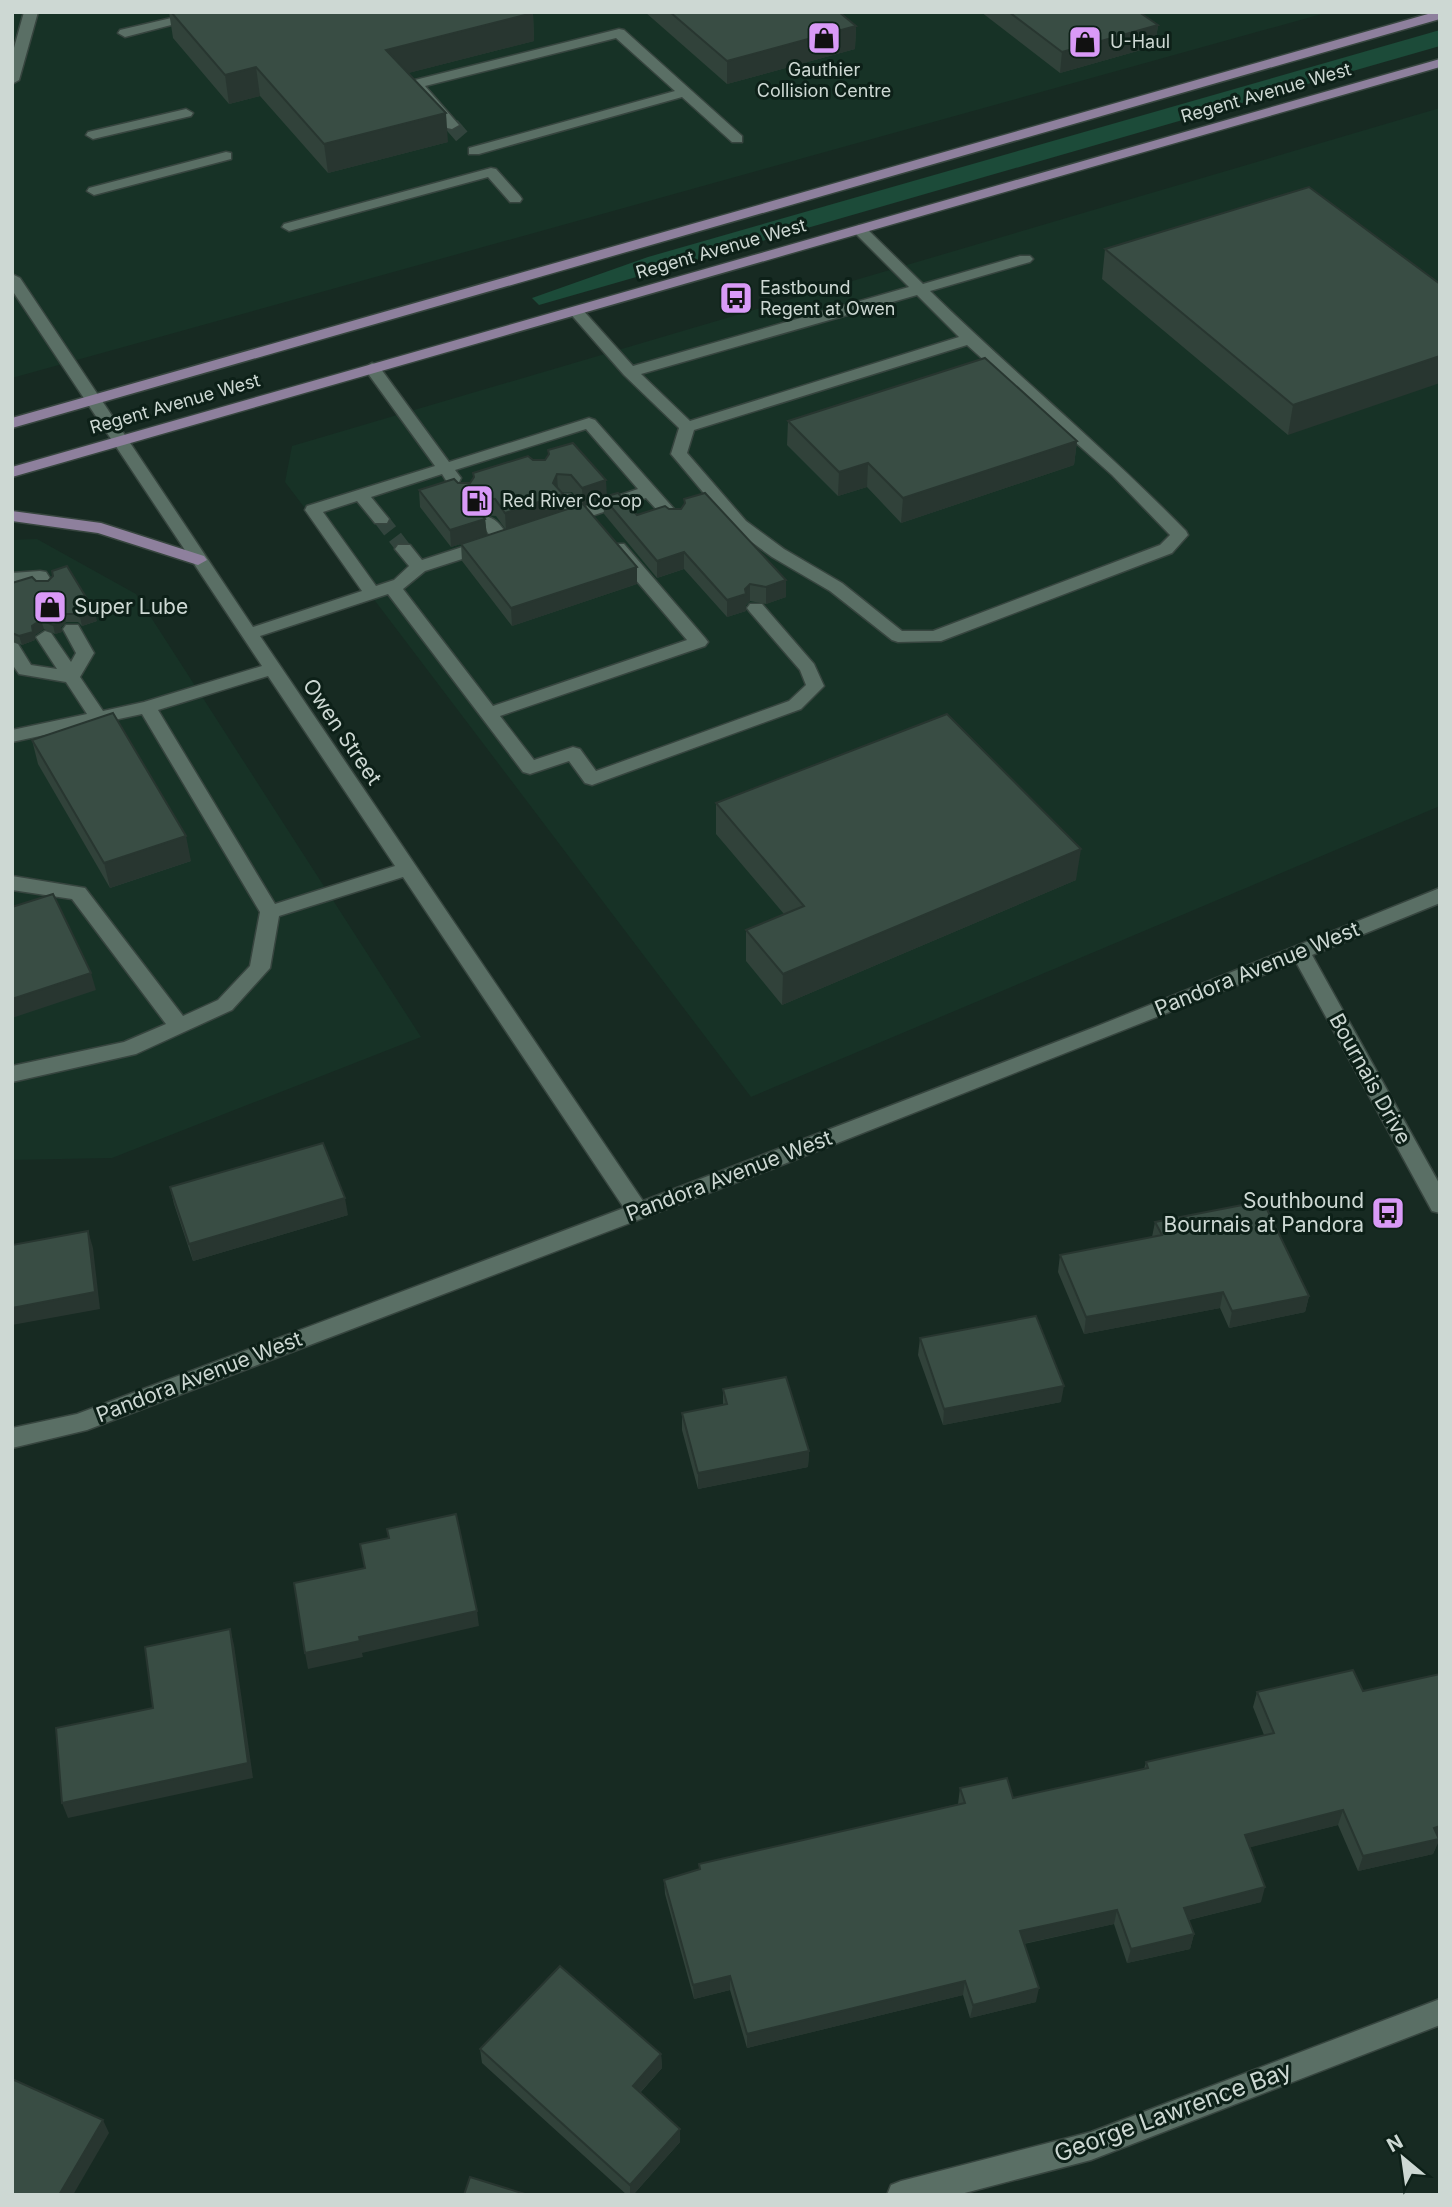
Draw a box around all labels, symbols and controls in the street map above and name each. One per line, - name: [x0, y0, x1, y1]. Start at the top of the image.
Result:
- shop icon: Gauthier Collision Centre: [805, 19, 843, 57]
- shop icon: U-Haul: [1066, 23, 1104, 61]
- place label: U-Haul: [1110, 31, 1170, 52]
- street label: Regent Avenue West: [1178, 58, 1353, 127]
- place label: Gauthier Collision Centre: [757, 59, 891, 101]
- street label: Regent Avenue West: [633, 214, 808, 283]
- place label: Eastbound Regent at Owen: [760, 277, 895, 319]
- bus stop icon: Eastbound Regent at Owen: [717, 279, 755, 317]
- street label: Regent Avenue West: [87, 369, 262, 438]
- fuel station icon: Red River Co-op: [458, 482, 496, 520]
- place label: Red River Co-op: [502, 490, 642, 511]
- shop icon: Super Lube: [31, 588, 69, 626]
- place label: Super Lube: [74, 594, 188, 619]
- street label: Owen Street: [298, 674, 387, 790]
- street label: Pandora Avenue West: [1151, 916, 1363, 1021]
- street label: Bournais Drive: [1324, 1009, 1417, 1148]
- street label: Pandora Avenue West: [623, 1125, 835, 1226]
- place label: Southbound Bournais at Pandora: [1163, 1188, 1364, 1237]
- bus stop icon: Southbound Bournais at Pandora: [1369, 1194, 1407, 1232]
- street label: Pandora Avenue West: [93, 1326, 305, 1427]
- street label: George Lawrence Bay: [1050, 2055, 1296, 2168]
- north arrow: [1368, 2123, 1438, 2193]
- text: N: [1383, 2130, 1407, 2157]

